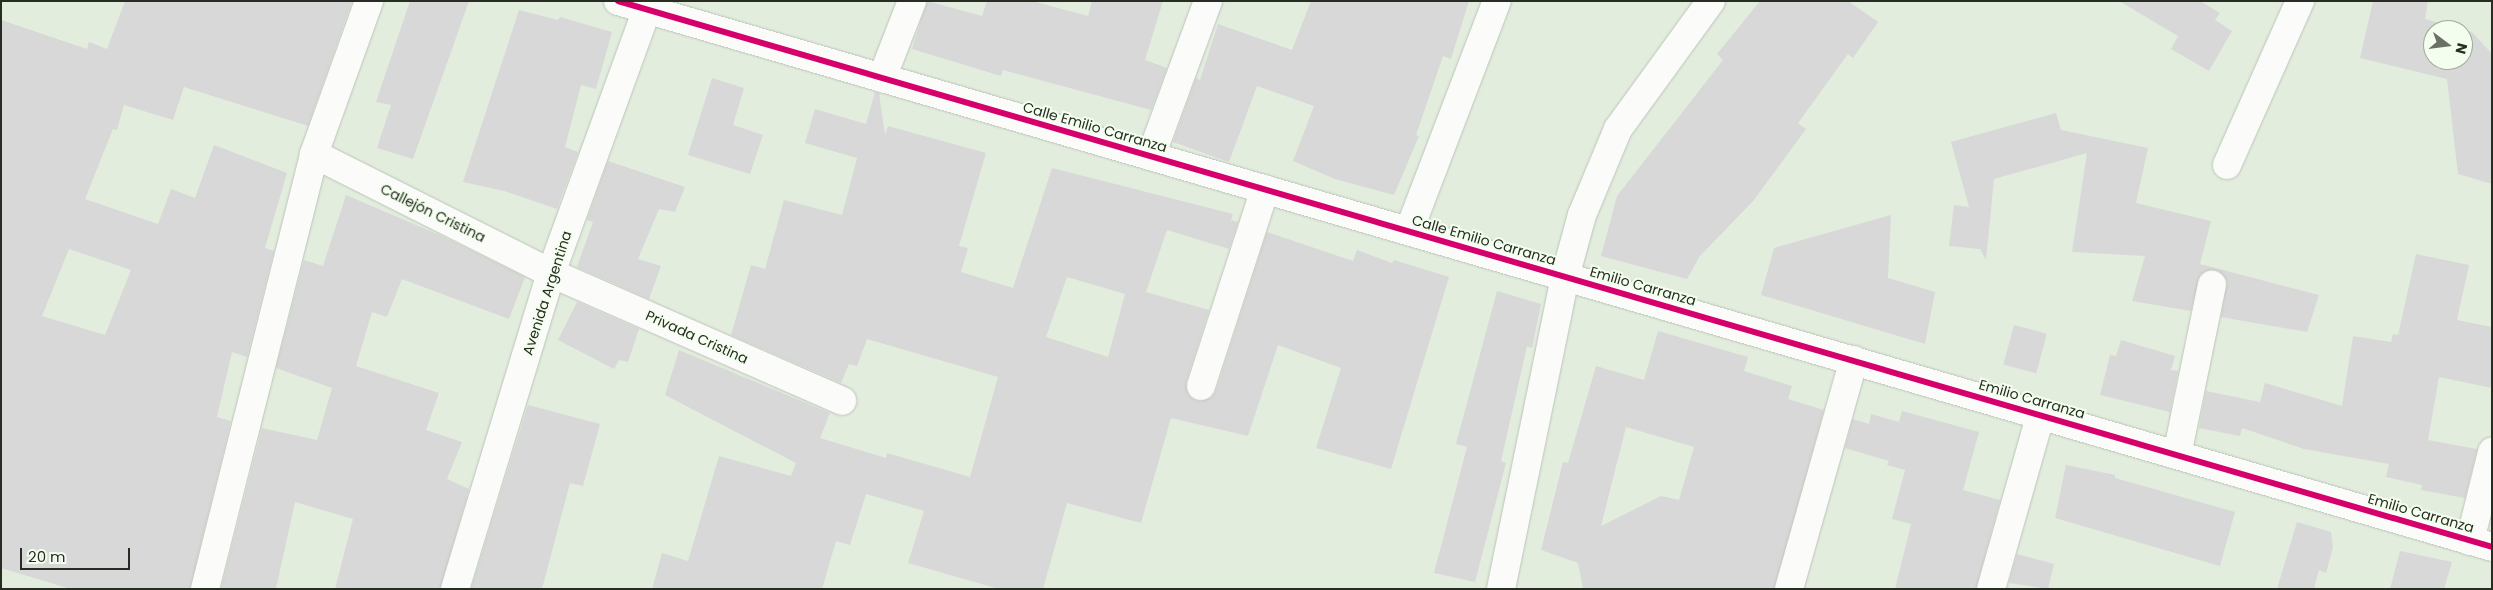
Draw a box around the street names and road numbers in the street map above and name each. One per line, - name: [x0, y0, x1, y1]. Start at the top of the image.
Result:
- street label: Calle Emilio Carranza: [1021, 98, 1169, 156]
- street label: Callejón Cristina: [378, 180, 488, 246]
- street label: Calle Emilio Carranza: [1410, 211, 1558, 269]
- street label: Avenida Argentina: [519, 229, 575, 357]
- street label: Emilio Carranza: [1588, 263, 1698, 309]
- street label: Privada Cristina: [643, 307, 751, 367]
- street label: Emilio Carranza: [1977, 376, 2087, 422]
- street label: Emilio Carranza: [2366, 490, 2476, 536]

